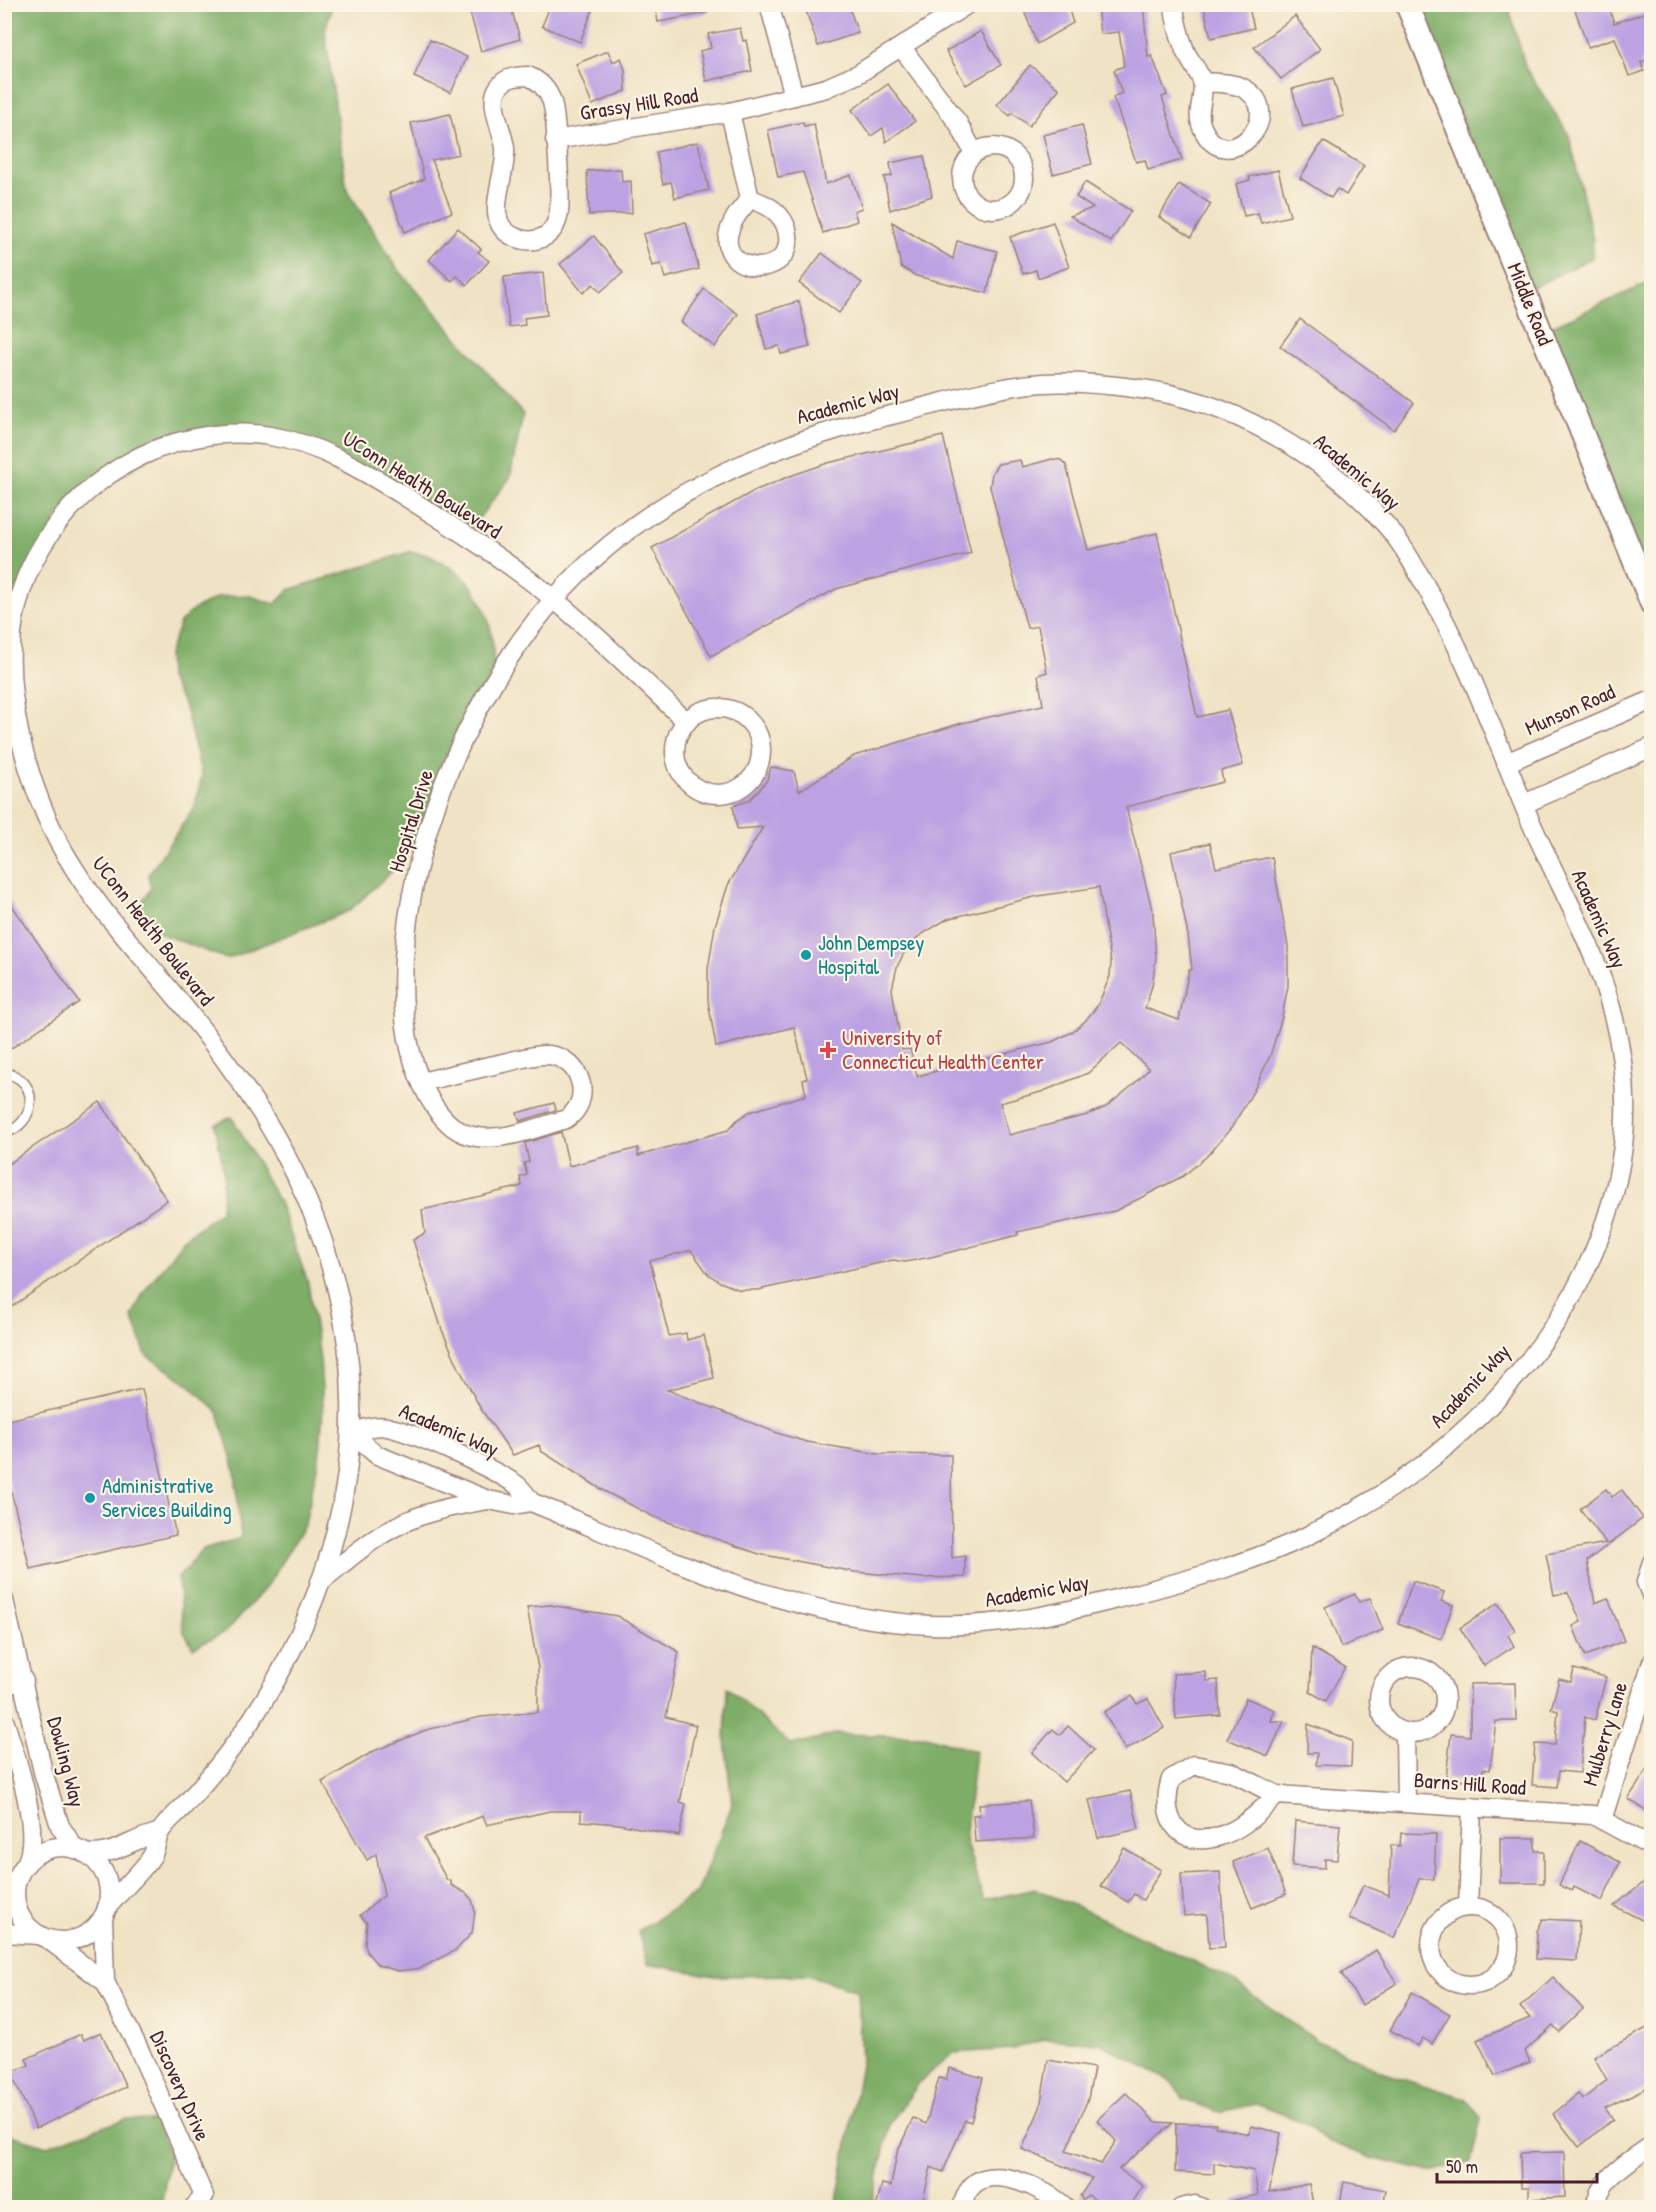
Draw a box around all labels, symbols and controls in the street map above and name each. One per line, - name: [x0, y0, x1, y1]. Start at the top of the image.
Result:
- street label: Grassy Hill Road: [578, 80, 700, 127]
- street label: Middle Road: [1501, 258, 1560, 349]
- street label: Academic Way: [793, 376, 903, 431]
- street label: UConn Health Boulevard: [337, 424, 507, 545]
- street label: Academic Way: [1308, 427, 1407, 517]
- street label: Munson Road: [1520, 677, 1619, 742]
- street label: Hospital Drive: [381, 766, 440, 876]
- street label: UConn Health Boulevard: [86, 850, 221, 1012]
- street label: Academic Way: [1565, 865, 1634, 973]
- place label: John Dempsey Hospital: [818, 928, 924, 981]
- marker: John Dempsey Hospital: [799, 948, 813, 962]
- place label: University of Connecticut Health Center: [842, 1023, 1044, 1076]
- marker: University of Connecticut Health Center: [819, 1041, 837, 1059]
- street label: Academic Way: [1423, 1337, 1516, 1434]
- street label: Academic Way: [395, 1396, 503, 1463]
- place label: Administrative Services Building: [102, 1471, 232, 1524]
- marker: Administrative Services Building: [83, 1491, 97, 1505]
- street label: Academic Way: [983, 1567, 1091, 1614]
- street label: Mulberry Lane: [1575, 1678, 1634, 1789]
- street label: Dowling Way: [41, 1714, 92, 1810]
- street label: Barns Hill Road: [1413, 1765, 1527, 1802]
- street label: Discovery Drive: [143, 2026, 218, 2145]
- scale bar: [1437, 2146, 1598, 2184]
- text: 50 m: [1446, 2154, 1478, 2179]

